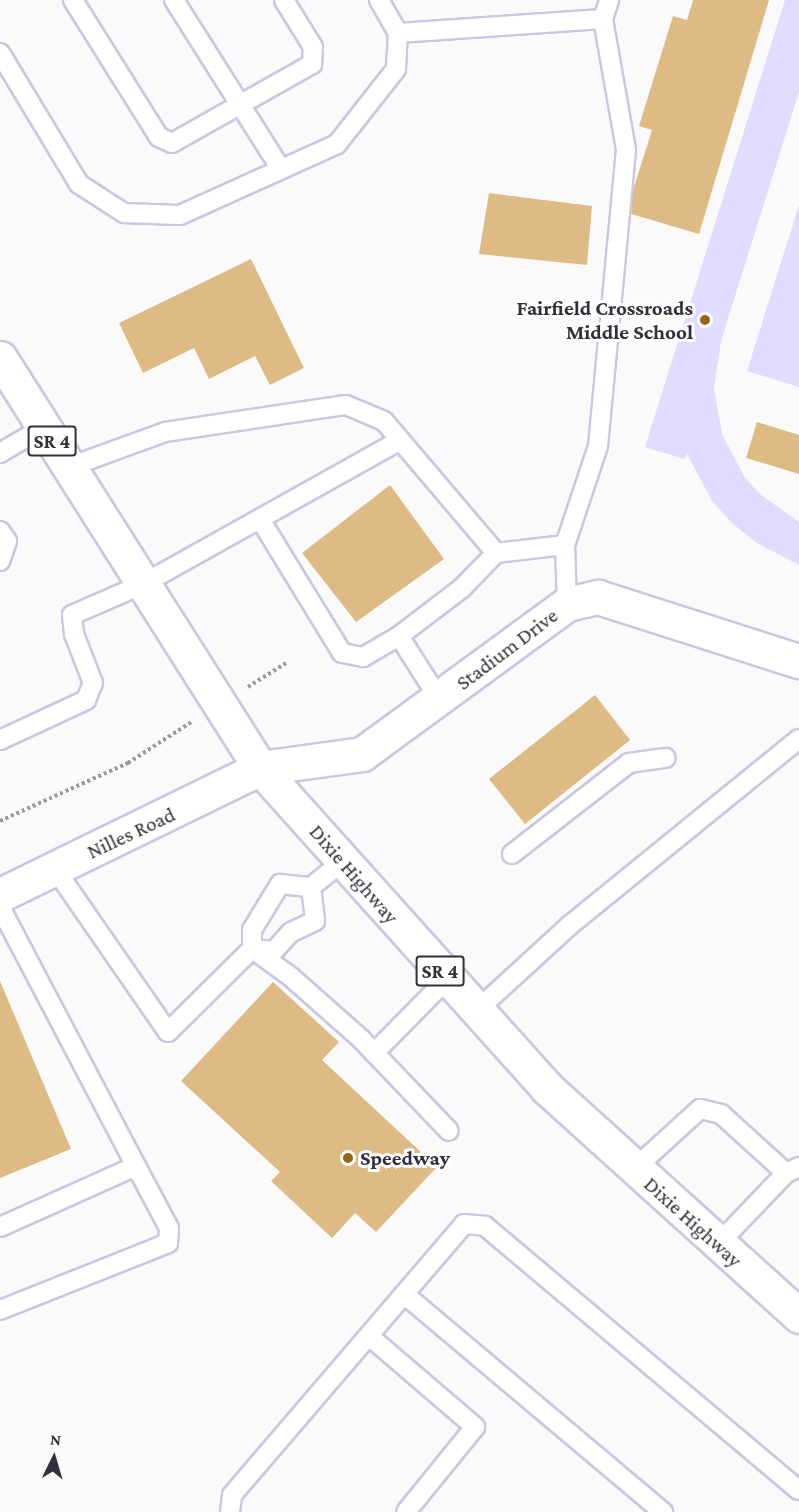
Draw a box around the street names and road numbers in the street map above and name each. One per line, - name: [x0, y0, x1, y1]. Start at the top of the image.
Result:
- road number: SR 4: [26, 424, 78, 458]
- street label: Stadium Drive: [451, 603, 563, 695]
- street label: Nilles Road: [83, 802, 179, 864]
- street label: Dixie Highway: [304, 819, 404, 929]
- road number: SR 4: [414, 954, 466, 988]
- street label: Dixie Highway: [639, 1171, 747, 1273]

